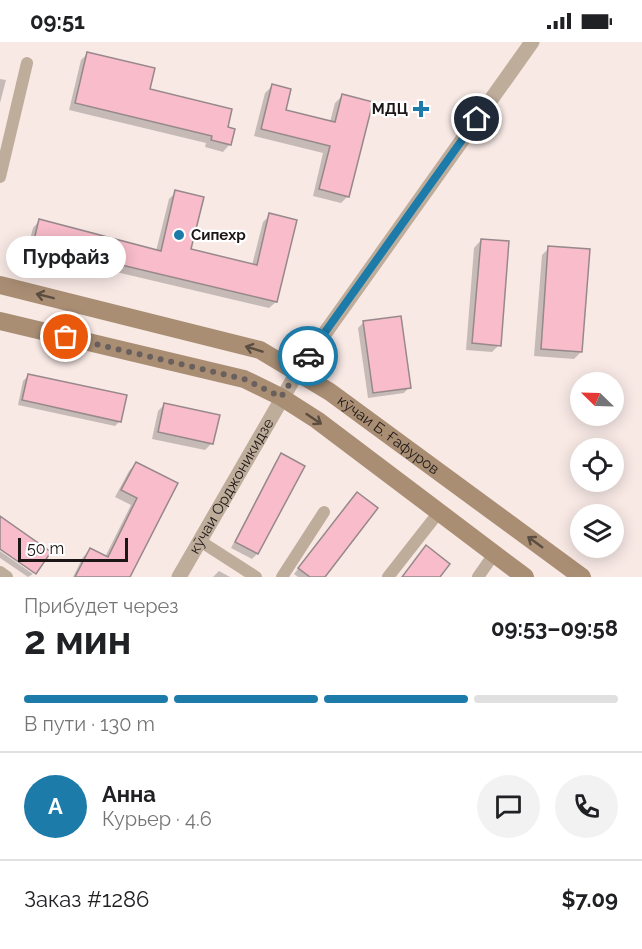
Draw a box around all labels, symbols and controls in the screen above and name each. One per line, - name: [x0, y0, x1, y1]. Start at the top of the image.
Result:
- text: 09:51: [30, 8, 85, 34]
- pin: [451, 93, 502, 144]
- place label: МДЦ: [372, 100, 408, 118]
- marker: МДЦ: [412, 100, 430, 118]
- icon: home: [460, 102, 493, 135]
- place label: Сипехр: [191, 226, 246, 244]
- marker: Сипехр: [172, 228, 186, 242]
- callout: Пурфайз: [6, 235, 126, 277]
- text: Пурфайз: [23, 245, 109, 269]
- one-way arrow: [35, 290, 54, 301]
- pin: [40, 311, 91, 362]
- icon: bag: [49, 320, 82, 353]
- courier: [278, 326, 338, 386]
- icon: car: [292, 340, 325, 373]
- one-way arrow: [245, 343, 264, 354]
- north arrow: [570, 372, 624, 426]
- map controls: [570, 372, 624, 558]
- street label: кӯчаи Б. Ғафуров: [334, 392, 443, 478]
- one-way arrow: [305, 413, 322, 425]
- street label: кӯчаи Орджоникидзе: [185, 415, 278, 557]
- button: locate: [570, 438, 624, 492]
- button: layers: [570, 504, 624, 558]
- scale bar: [18, 535, 128, 562]
- one-way arrow: [527, 536, 543, 549]
- text: 50 m: [27, 539, 64, 558]
- text: Прибудет через: [24, 594, 178, 618]
- text: 09:53–09:58: [491, 615, 618, 641]
- text: 2 мин: [24, 617, 131, 663]
- text: В пути · 130 m: [24, 712, 155, 736]
- button: chat: [477, 775, 540, 838]
- button: phone: [555, 775, 618, 838]
- text: Анна: [102, 781, 156, 807]
- text: А: [48, 793, 63, 819]
- text: Курьер · 4.6: [102, 807, 212, 831]
- text: Заказ #1286: [24, 886, 149, 912]
- text: $7.09: [562, 886, 618, 912]

